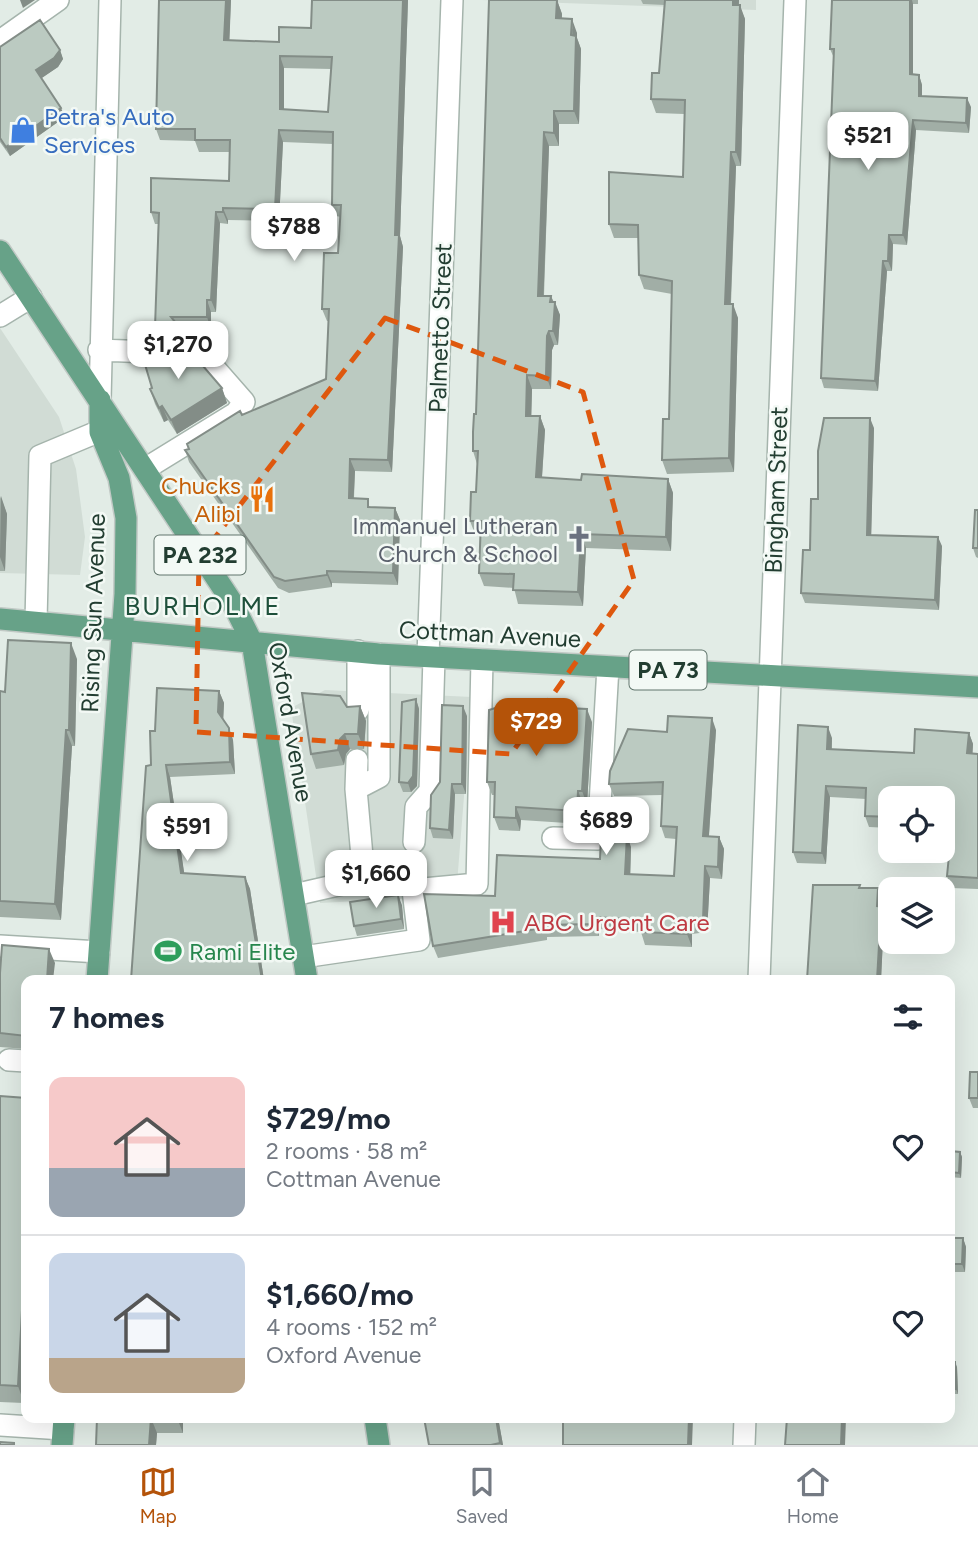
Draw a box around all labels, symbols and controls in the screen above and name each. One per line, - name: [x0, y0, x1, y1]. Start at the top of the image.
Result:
- place label: Petra's Auto Services: [44, 102, 175, 159]
- pin: $521: [827, 113, 909, 172]
- shop icon: Petra's Auto Services: [8, 115, 38, 145]
- text: $521: [843, 121, 893, 149]
- pin: $788: [253, 204, 335, 263]
- text: $788: [267, 212, 321, 240]
- street label: Palmetto Street: [423, 243, 457, 413]
- pin: $1,270: [121, 322, 235, 381]
- text: $1,270: [143, 330, 213, 358]
- street label: Bingham Street: [759, 406, 793, 574]
- place label: Chucks Alibi: [161, 471, 241, 528]
- restaurant icon: Chucks Alibi: [247, 484, 277, 514]
- place label: Immanuel Lutheran Church & School: [352, 511, 558, 568]
- street label: Rising Sun Avenue: [75, 513, 111, 713]
- church icon: Immanuel Lutheran Church & School: [564, 524, 594, 554]
- road number: PA 232: [154, 536, 246, 575]
- district label: BURHOLME: [124, 590, 282, 622]
- street label: Cottman Avenue: [398, 615, 582, 653]
- street label: Oxford Avenue: [263, 640, 319, 804]
- road number: PA 73: [630, 650, 706, 690]
- pin: $729: [495, 698, 577, 758]
- text: $729: [510, 707, 562, 735]
- map controls: [878, 786, 955, 954]
- button: locate: [878, 786, 955, 863]
- pin: $689: [565, 798, 647, 857]
- pin: $591: [146, 804, 228, 863]
- text: $689: [579, 806, 633, 834]
- text: $591: [162, 812, 212, 840]
- pin: $1,660: [319, 850, 433, 910]
- text: $1,660: [341, 859, 411, 887]
- button: layers: [878, 877, 955, 954]
- hospital icon: ABC Urgent Care: [488, 907, 518, 937]
- place label: ABC Urgent Care: [524, 908, 710, 937]
- sports icon: Rami Elite: [153, 936, 183, 966]
- place label: Rami Elite: [189, 937, 295, 966]
- icon: filters: [889, 998, 927, 1036]
- text: 7 homes: [49, 999, 164, 1036]
- text: $729/mo: [266, 1100, 391, 1137]
- icon: home: [105, 1105, 189, 1189]
- icon: heart: [889, 1128, 927, 1166]
- text: 2 rooms · 58 m²: [266, 1137, 427, 1165]
- text: Cottman Avenue: [266, 1165, 441, 1193]
- text: $1,660/mo: [266, 1276, 414, 1313]
- icon: home: [105, 1281, 189, 1365]
- icon: heart: [889, 1304, 927, 1342]
- text: 4 rooms · 152 m²: [266, 1313, 437, 1341]
- text: Oxford Avenue: [266, 1341, 421, 1369]
- tab: Map: [139, 1463, 177, 1528]
- tab: Saved: [456, 1463, 508, 1528]
- tab: Home: [787, 1463, 839, 1528]

